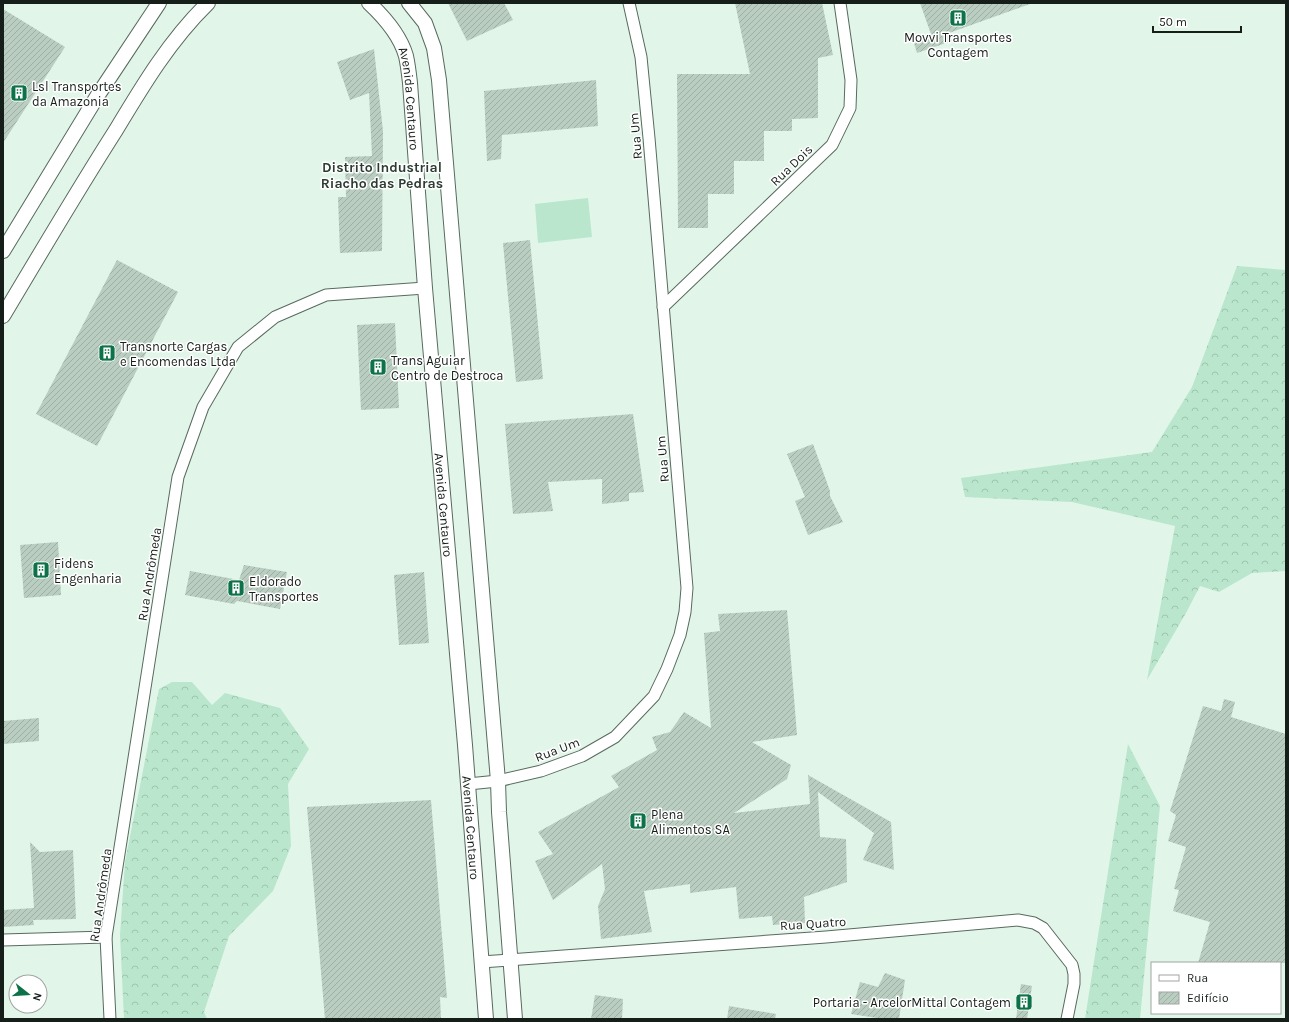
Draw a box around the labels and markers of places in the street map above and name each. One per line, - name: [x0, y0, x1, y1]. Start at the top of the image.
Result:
- building icon: Movvi Transportes Contagem: [948, 8, 968, 28]
- place label: Movvi Transportes Contagem: [904, 30, 1012, 60]
- place label: Lsl Transportes da Amazonia: [32, 79, 122, 109]
- building icon: Lsl Transportes da Amazonia: [9, 83, 29, 103]
- place label: Transnorte Cargas e Encomendas Ltda: [120, 339, 236, 369]
- building icon: Transnorte Cargas e Encomendas Ltda: [97, 343, 117, 363]
- place label: Trans Aguiar Centro de Destroca: [391, 353, 503, 383]
- building icon: Trans Aguiar Centro de Destroca: [368, 357, 388, 377]
- place label: Fidens Engenharia: [54, 556, 122, 586]
- building icon: Fidens Engenharia: [31, 560, 51, 580]
- place label: Eldorado Transportes: [249, 574, 319, 604]
- building icon: Eldorado Transportes: [226, 578, 246, 598]
- place label: Plena Alimentos SA: [651, 807, 730, 837]
- building icon: Plena Alimentos SA: [628, 811, 648, 831]
- building icon: Portaria - ArcelorMittal Contagem: [1014, 992, 1034, 1012]
- place label: Portaria - ArcelorMittal Contagem: [813, 995, 1011, 1010]

